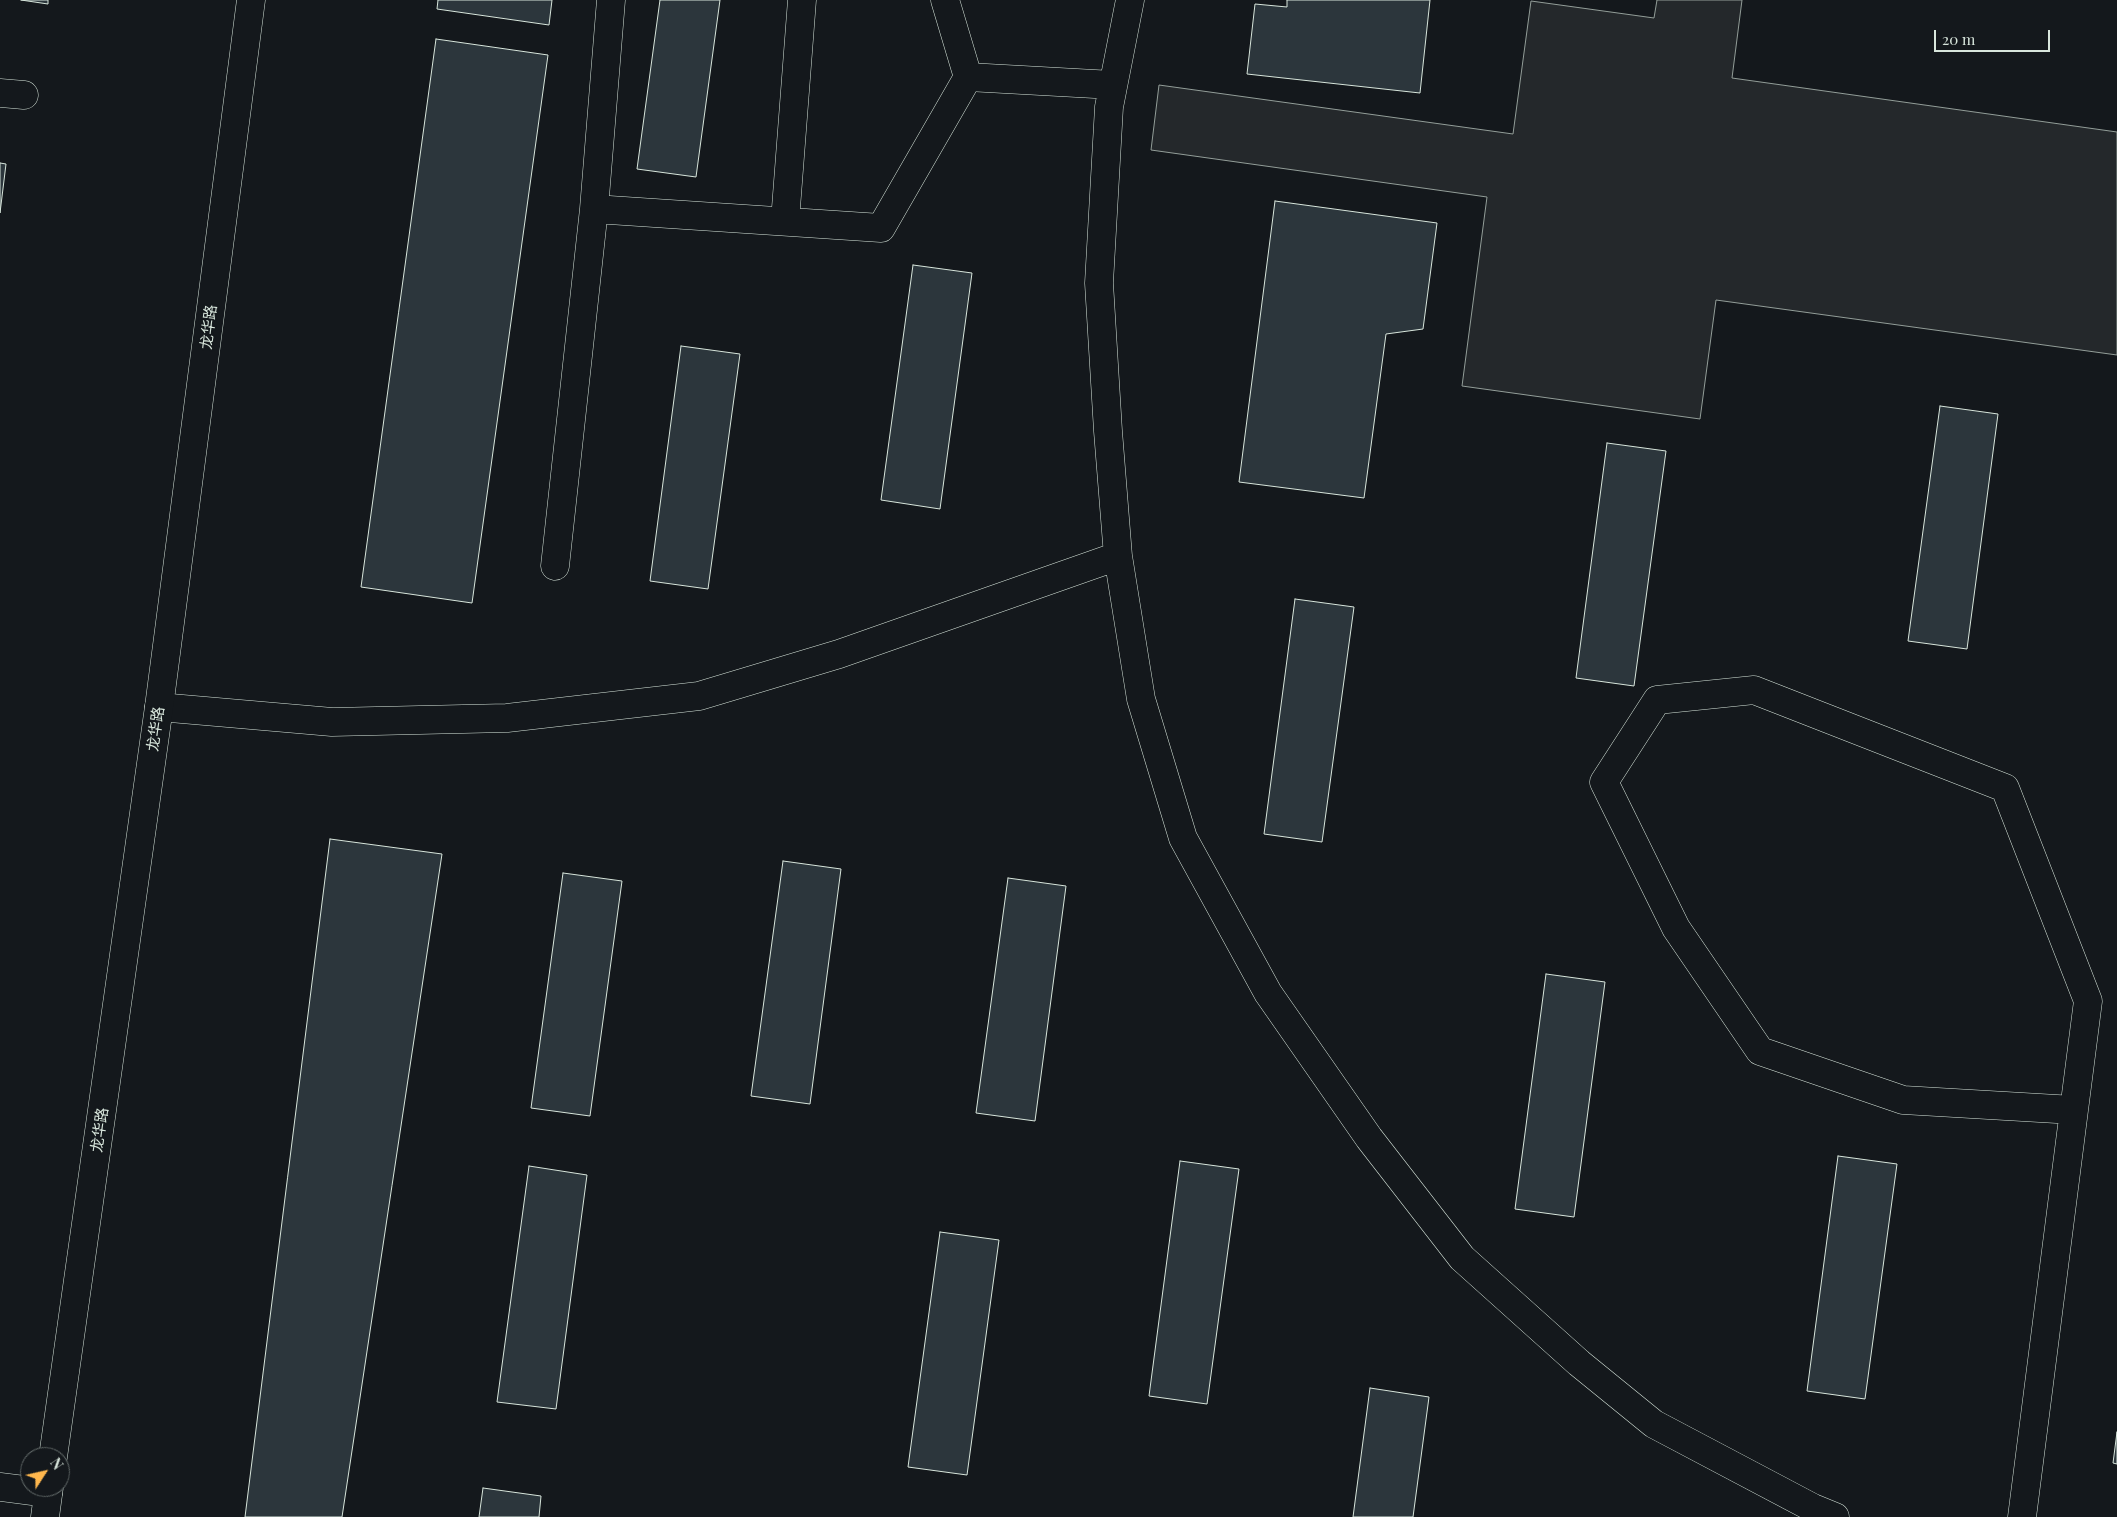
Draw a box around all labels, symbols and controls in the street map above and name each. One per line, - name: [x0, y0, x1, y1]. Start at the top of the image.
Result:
- scale bar: [1937, 20, 2053, 52]
- text: 20 m: [1942, 29, 1975, 49]
- street label: 龙华路: [197, 304, 221, 350]
- street label: 龙华路: [144, 705, 168, 753]
- street label: 龙华路: [88, 1106, 112, 1154]
- north arrow: [20, 1447, 70, 1497]
- text: N: [46, 1454, 68, 1473]

